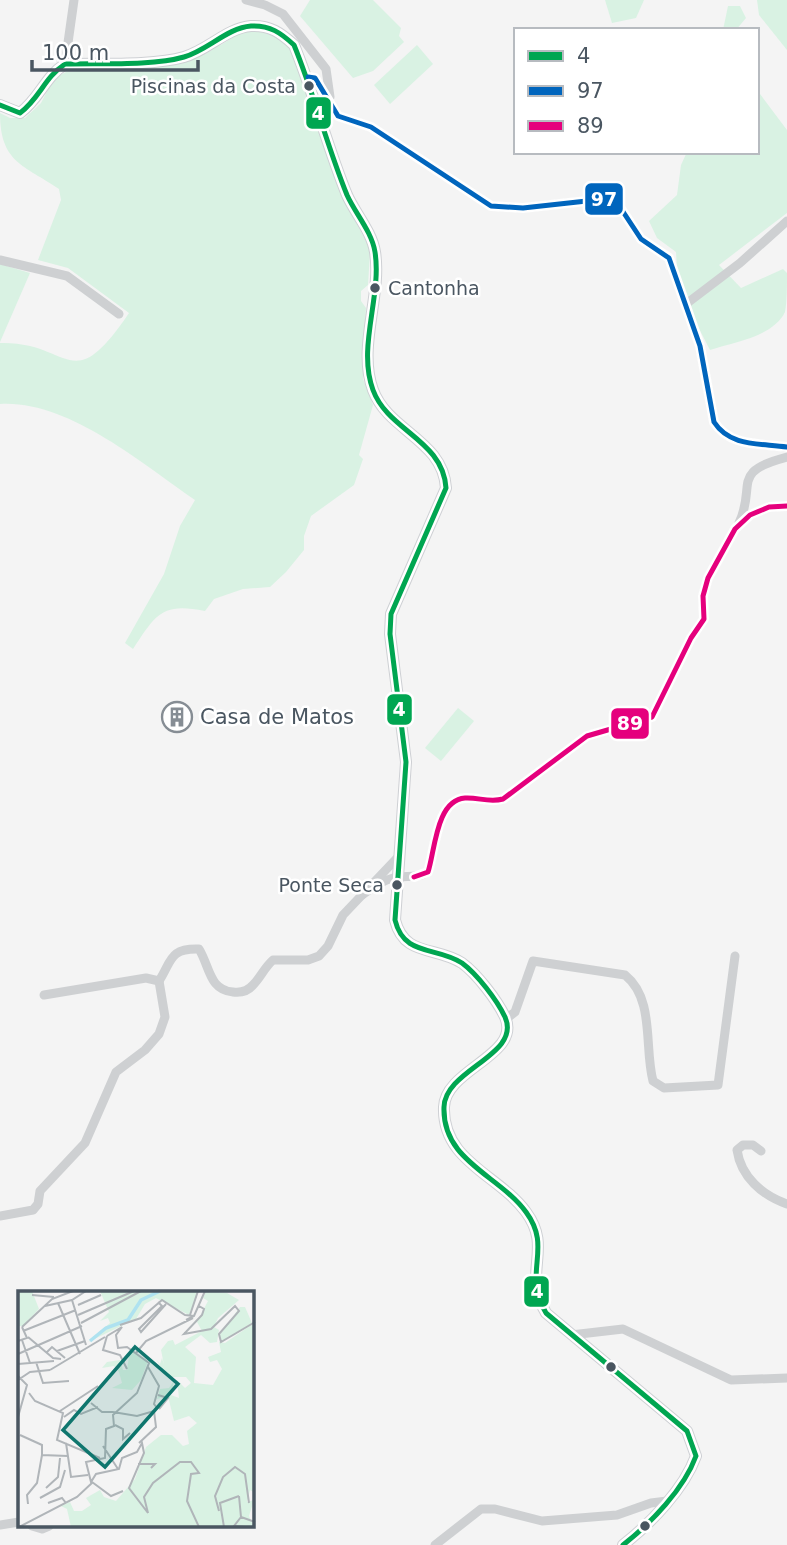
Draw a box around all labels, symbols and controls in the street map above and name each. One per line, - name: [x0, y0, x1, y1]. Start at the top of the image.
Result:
- scale bar: [32, 28, 198, 72]
- legend: [514, 28, 759, 154]
- text: 100 m: [42, 41, 109, 65]
- text: 4: [577, 44, 590, 68]
- place label: Piscinas da Costa: [131, 75, 296, 97]
- marker: Piscinas da Costa: [302, 79, 316, 93]
- text: 97: [577, 79, 604, 103]
- line badge: 4: [305, 96, 332, 130]
- text: 4: [311, 102, 325, 124]
- text: 89: [577, 114, 604, 138]
- line badge: 97: [584, 182, 624, 216]
- text: 97: [591, 188, 617, 210]
- place label: Cantonha: [388, 277, 480, 299]
- marker: Cantonha: [368, 281, 382, 295]
- line badge: 4: [386, 693, 413, 726]
- text: 4: [392, 698, 406, 720]
- building icon: Casa de Matos: [160, 700, 194, 734]
- place label: Casa de Matos: [200, 705, 354, 729]
- line badge: 89: [610, 707, 650, 740]
- text: 89: [617, 712, 643, 734]
- place label: Ponte Seca: [279, 874, 384, 896]
- marker: Ponte Seca: [390, 878, 404, 892]
- line badge: 4: [523, 1275, 550, 1308]
- text: 4: [530, 1280, 544, 1302]
- inset map: [18, 1291, 254, 1528]
- unlabelled marker: [604, 1360, 618, 1374]
- unlabelled marker: [638, 1519, 652, 1533]

